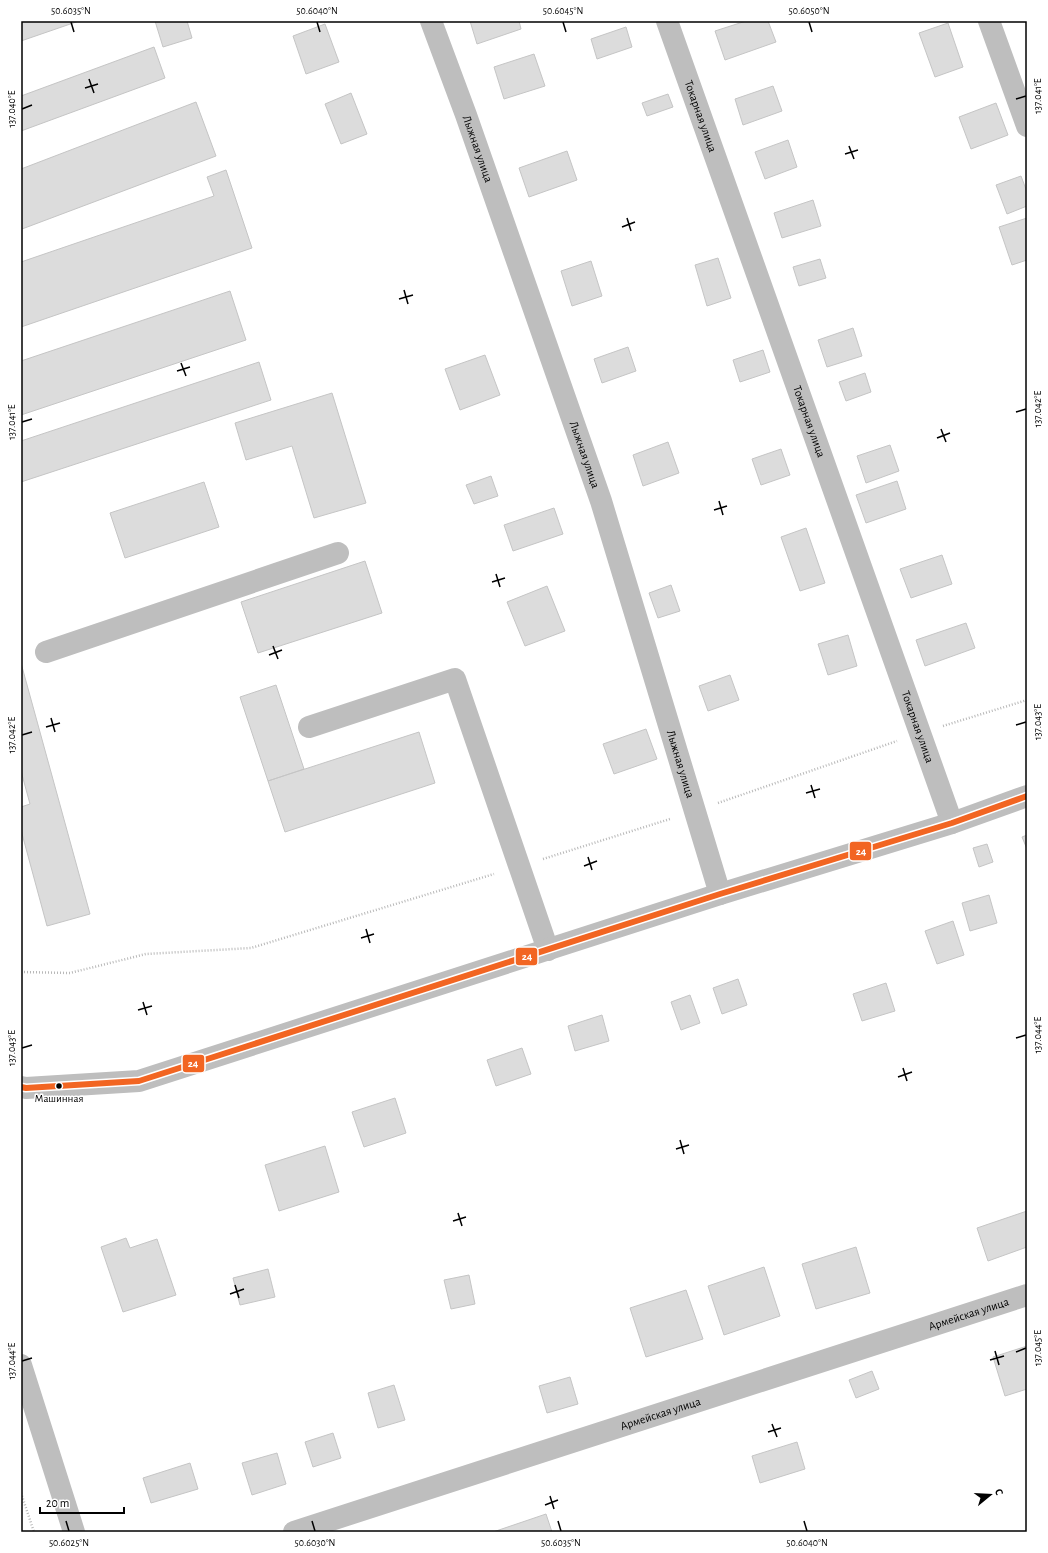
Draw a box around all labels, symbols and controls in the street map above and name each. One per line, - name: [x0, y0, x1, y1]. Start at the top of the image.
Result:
- text: 50.6035°N: [51, 6, 91, 16]
- text: 50.6040°N: [296, 6, 338, 16]
- text: 50.6045°N: [543, 6, 583, 16]
- text: 50.6050°N: [789, 6, 829, 16]
- text: 137.041°E: [1033, 78, 1043, 114]
- street label: Токарная улица: [683, 79, 719, 154]
- text: 137.040°E: [7, 90, 17, 128]
- street label: Лыжная улица: [461, 114, 495, 184]
- street label: Токарная улица: [791, 384, 828, 459]
- text: 137.042°E: [1033, 391, 1043, 427]
- text: 137.041°E: [7, 404, 17, 440]
- street label: Лыжная улица: [568, 419, 602, 490]
- street label: Токарная улица: [900, 689, 936, 765]
- text: 137.043°E: [1033, 704, 1043, 740]
- text: 137.042°E: [7, 717, 17, 753]
- street label: Лыжная улица: [665, 729, 697, 800]
- line badge: 24: [849, 841, 872, 861]
- text: 24: [856, 846, 867, 857]
- line badge: 24: [515, 947, 538, 966]
- text: 24: [522, 951, 533, 962]
- text: 137.044°E: [1033, 1016, 1043, 1053]
- text: 137.043°E: [7, 1030, 17, 1066]
- line badge: 24: [182, 1054, 205, 1073]
- text: 24: [188, 1058, 199, 1069]
- marker: Машинная: [54, 1081, 64, 1091]
- place label: Машинная: [35, 1093, 83, 1104]
- street label: Армейская улица: [927, 1295, 1011, 1332]
- text: 137.045°E: [1033, 1330, 1043, 1366]
- text: 137.044°E: [7, 1342, 17, 1379]
- street label: Армейская улица: [619, 1395, 702, 1432]
- north arrow: [970, 1475, 1010, 1515]
- text: С: [993, 1487, 1005, 1497]
- scale bar: [40, 1489, 124, 1515]
- text: 20 m: [46, 1497, 69, 1509]
- text: 50.6025°N: [49, 1538, 89, 1548]
- text: 50.6030°N: [295, 1538, 335, 1548]
- text: 50.6035°N: [541, 1538, 581, 1548]
- text: 50.6040°N: [786, 1538, 828, 1548]

